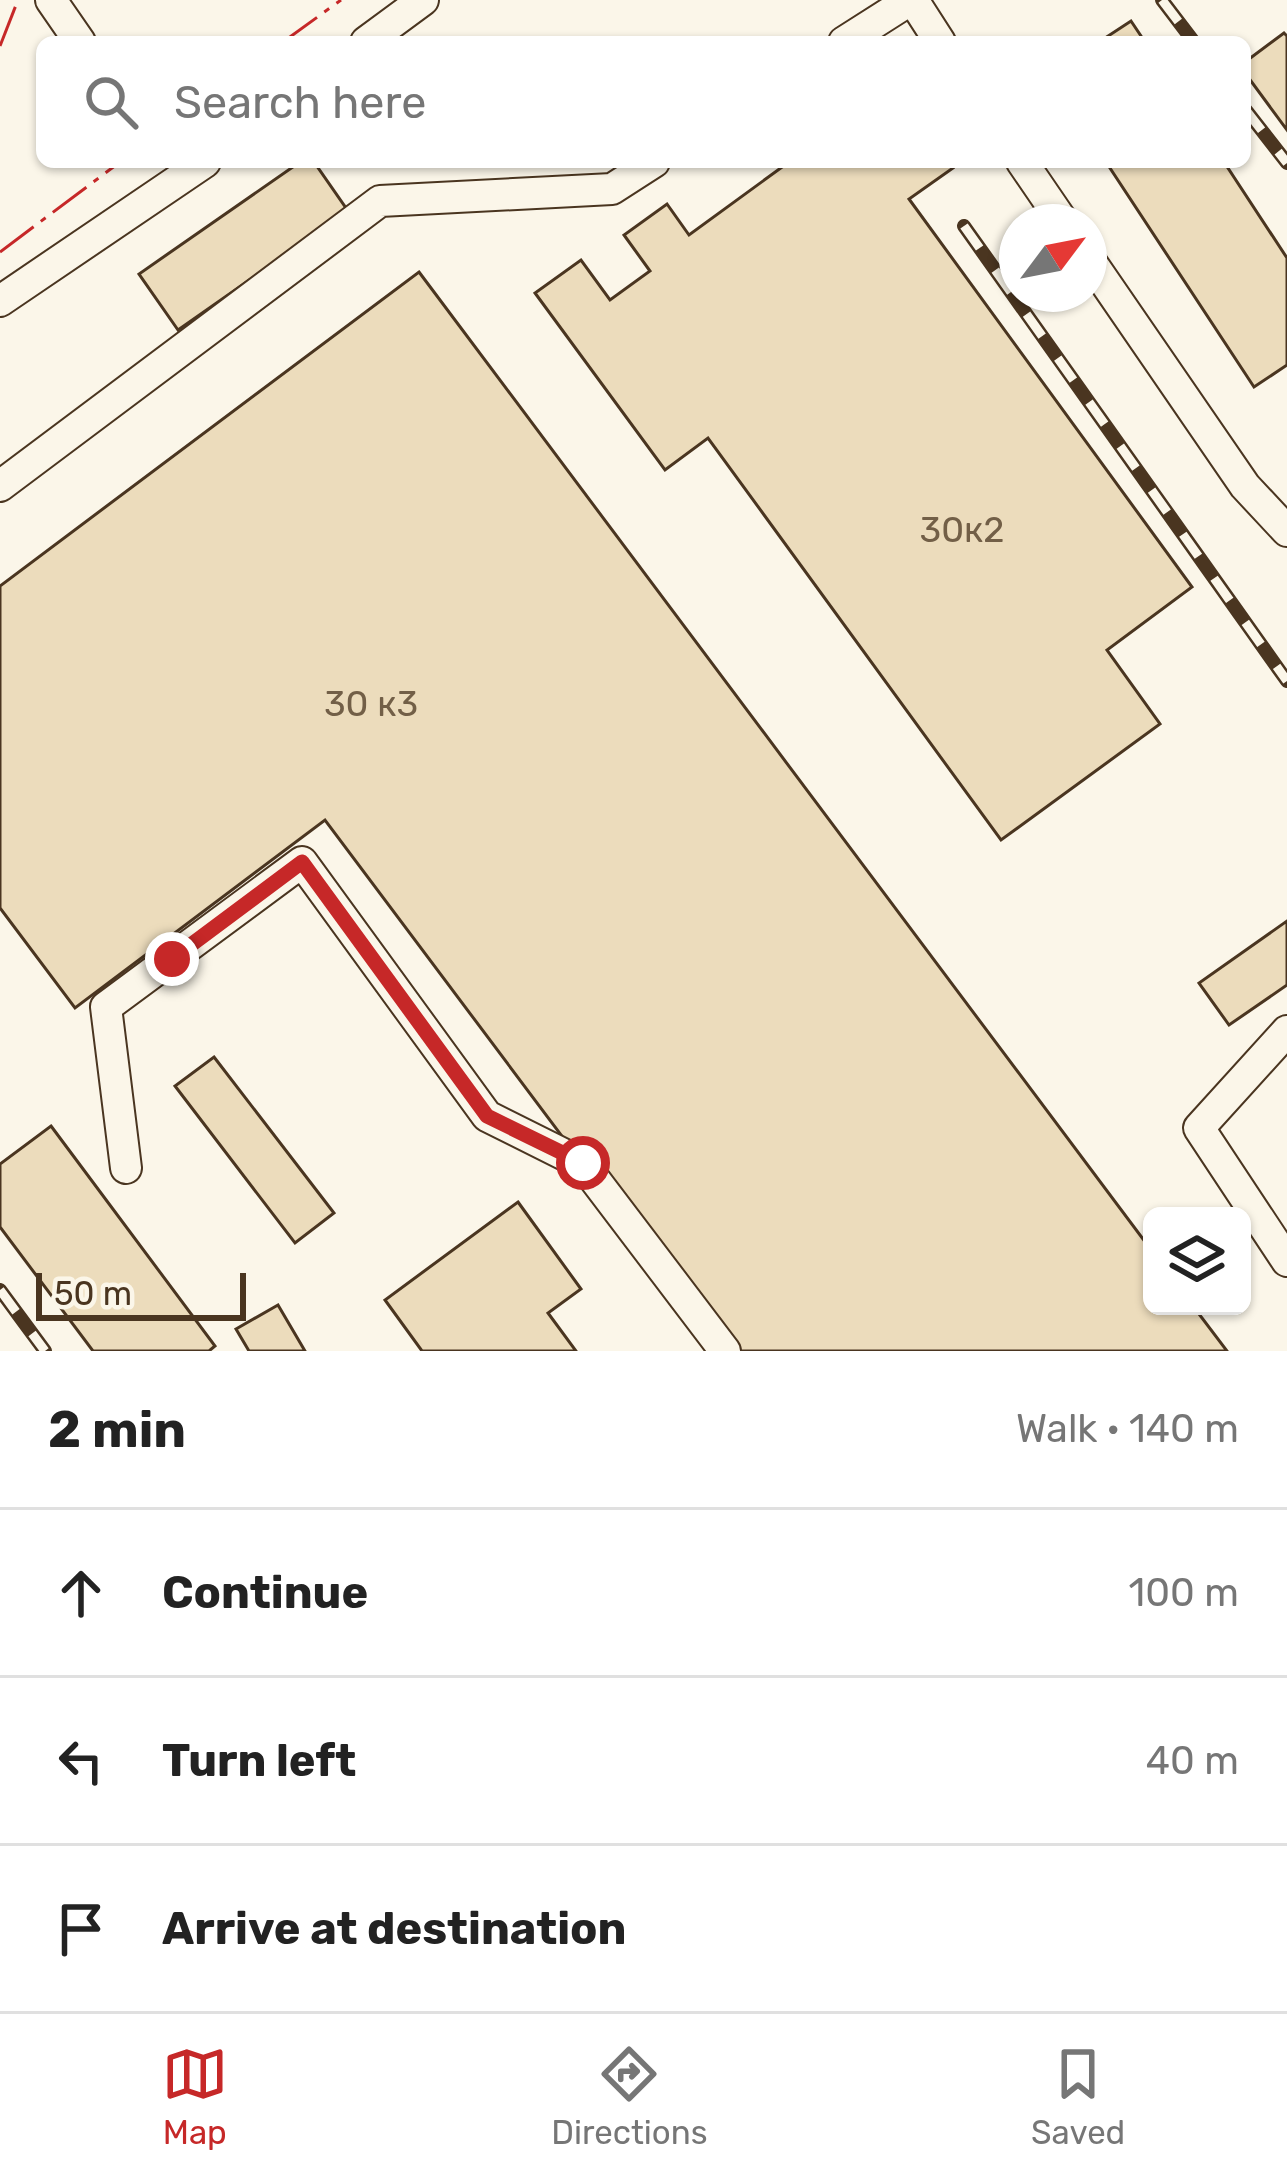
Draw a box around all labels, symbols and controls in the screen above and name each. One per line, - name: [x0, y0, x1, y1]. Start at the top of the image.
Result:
- search box: [36, 36, 1251, 168]
- icon: search: [78, 69, 144, 135]
- text: Search here: [174, 76, 426, 129]
- north arrow: [999, 204, 1107, 312]
- house number: 30к2: [920, 508, 1004, 551]
- house number: 30 к3: [324, 682, 418, 725]
- route end: [145, 932, 199, 986]
- route start: [556, 1136, 610, 1190]
- map controls: [1143, 1207, 1251, 1315]
- button: layers: [1143, 1207, 1251, 1315]
- scale bar: [36, 1267, 246, 1320]
- text: 50 m: [54, 1274, 132, 1313]
- text: 2 min: [48, 1399, 186, 1460]
- text: Walk · 140 m: [1016, 1406, 1239, 1452]
- icon: ahead: [48, 1560, 114, 1626]
- text: Continue: [162, 1566, 368, 1619]
- text: 100 m: [1129, 1570, 1239, 1616]
- icon: left: [48, 1728, 114, 1794]
- text: Turn left: [162, 1734, 356, 1787]
- text: 40 m: [1146, 1738, 1239, 1784]
- icon: arrive: [48, 1896, 114, 1962]
- text: Arrive at destination: [162, 1902, 627, 1955]
- tab: Map: [162, 2041, 228, 2152]
- tab: Directions: [551, 2041, 708, 2152]
- tab: Saved: [1031, 2041, 1125, 2152]

